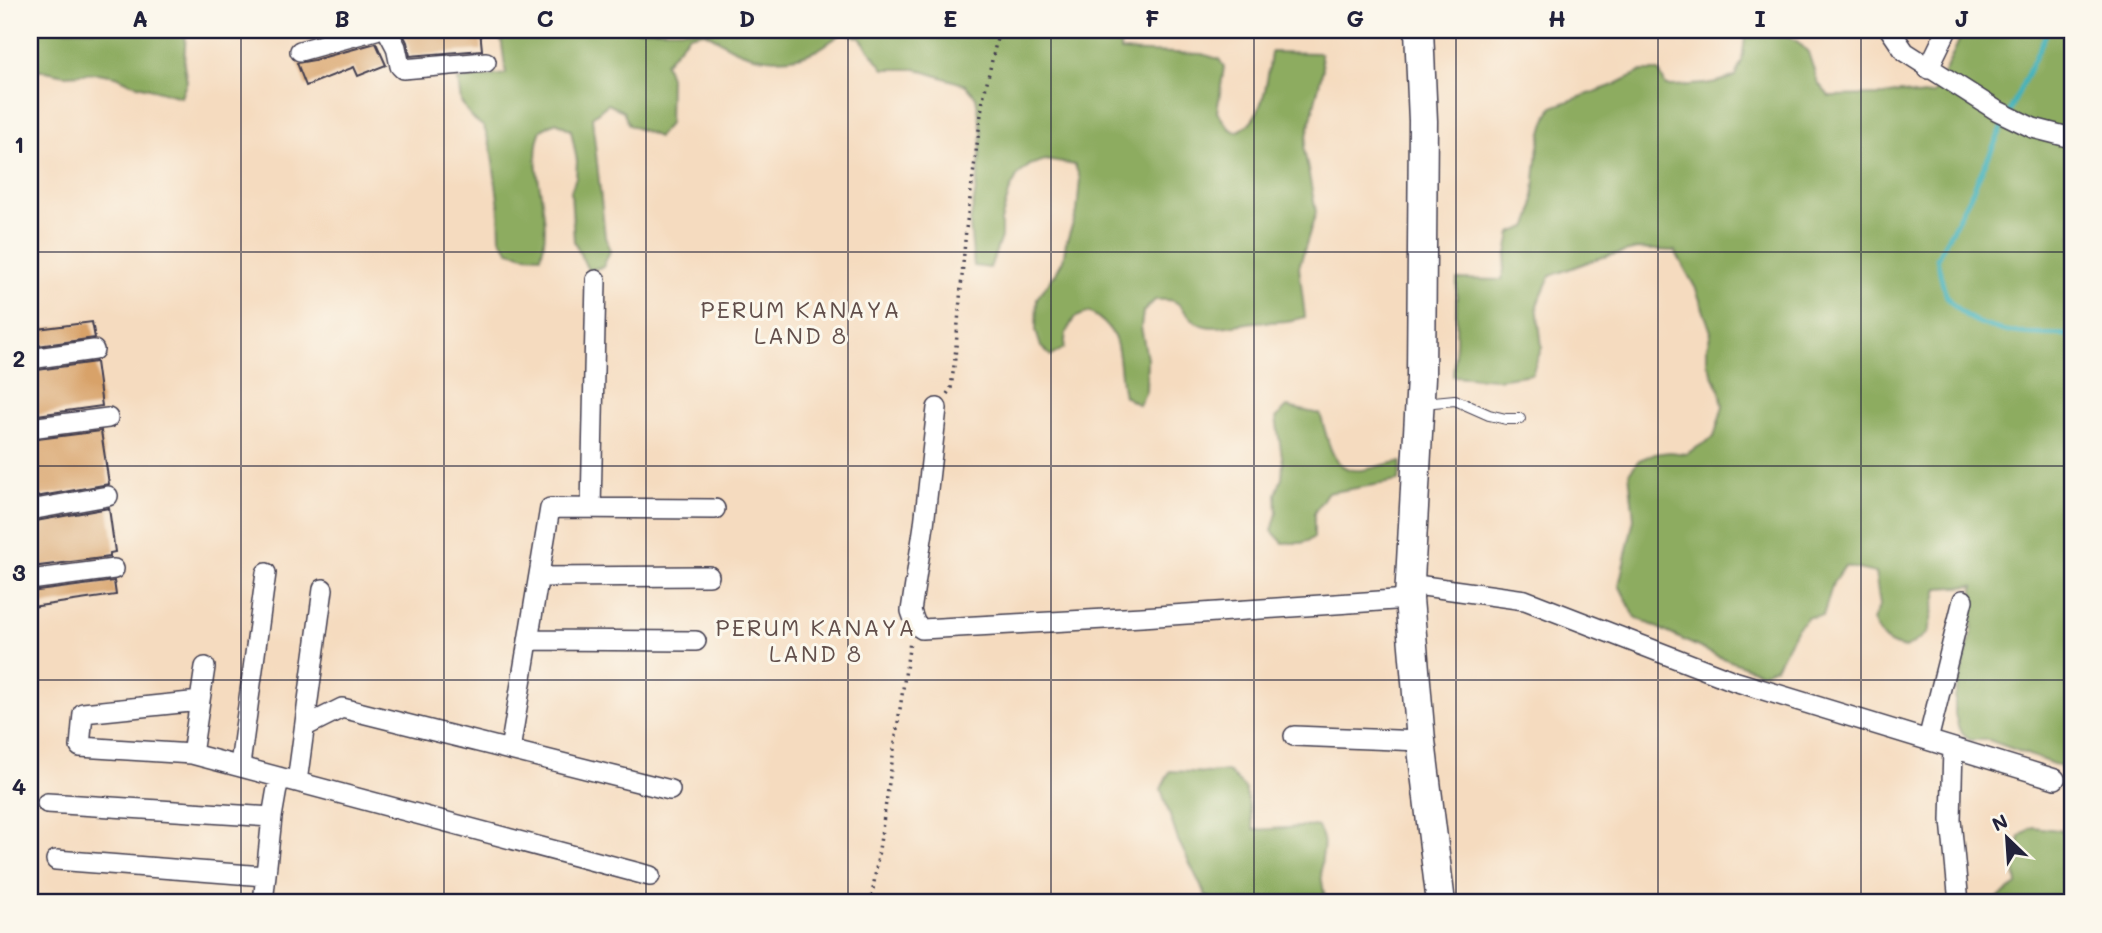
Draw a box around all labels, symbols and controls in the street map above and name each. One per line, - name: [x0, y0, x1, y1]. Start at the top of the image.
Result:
- text: A: [132, 3, 148, 33]
- text: B: [334, 3, 350, 33]
- text: C: [536, 3, 554, 33]
- text: D: [739, 3, 755, 33]
- text: E: [943, 3, 957, 33]
- text: F: [1145, 3, 1159, 33]
- text: G: [1346, 3, 1364, 33]
- text: H: [1548, 3, 1566, 33]
- text: I: [1754, 3, 1766, 33]
- text: J: [1954, 3, 1970, 33]
- text: 1: [14, 129, 24, 159]
- district label: PERUM KANAYA LAND 8: [701, 294, 901, 350]
- text: 2: [13, 343, 25, 373]
- text: 3: [12, 557, 26, 587]
- district label: PERUM KANAYA LAND 8: [716, 612, 916, 668]
- text: 4: [12, 771, 26, 801]
- north arrow: [1972, 804, 2042, 874]
- text: N: [1988, 808, 2011, 837]

